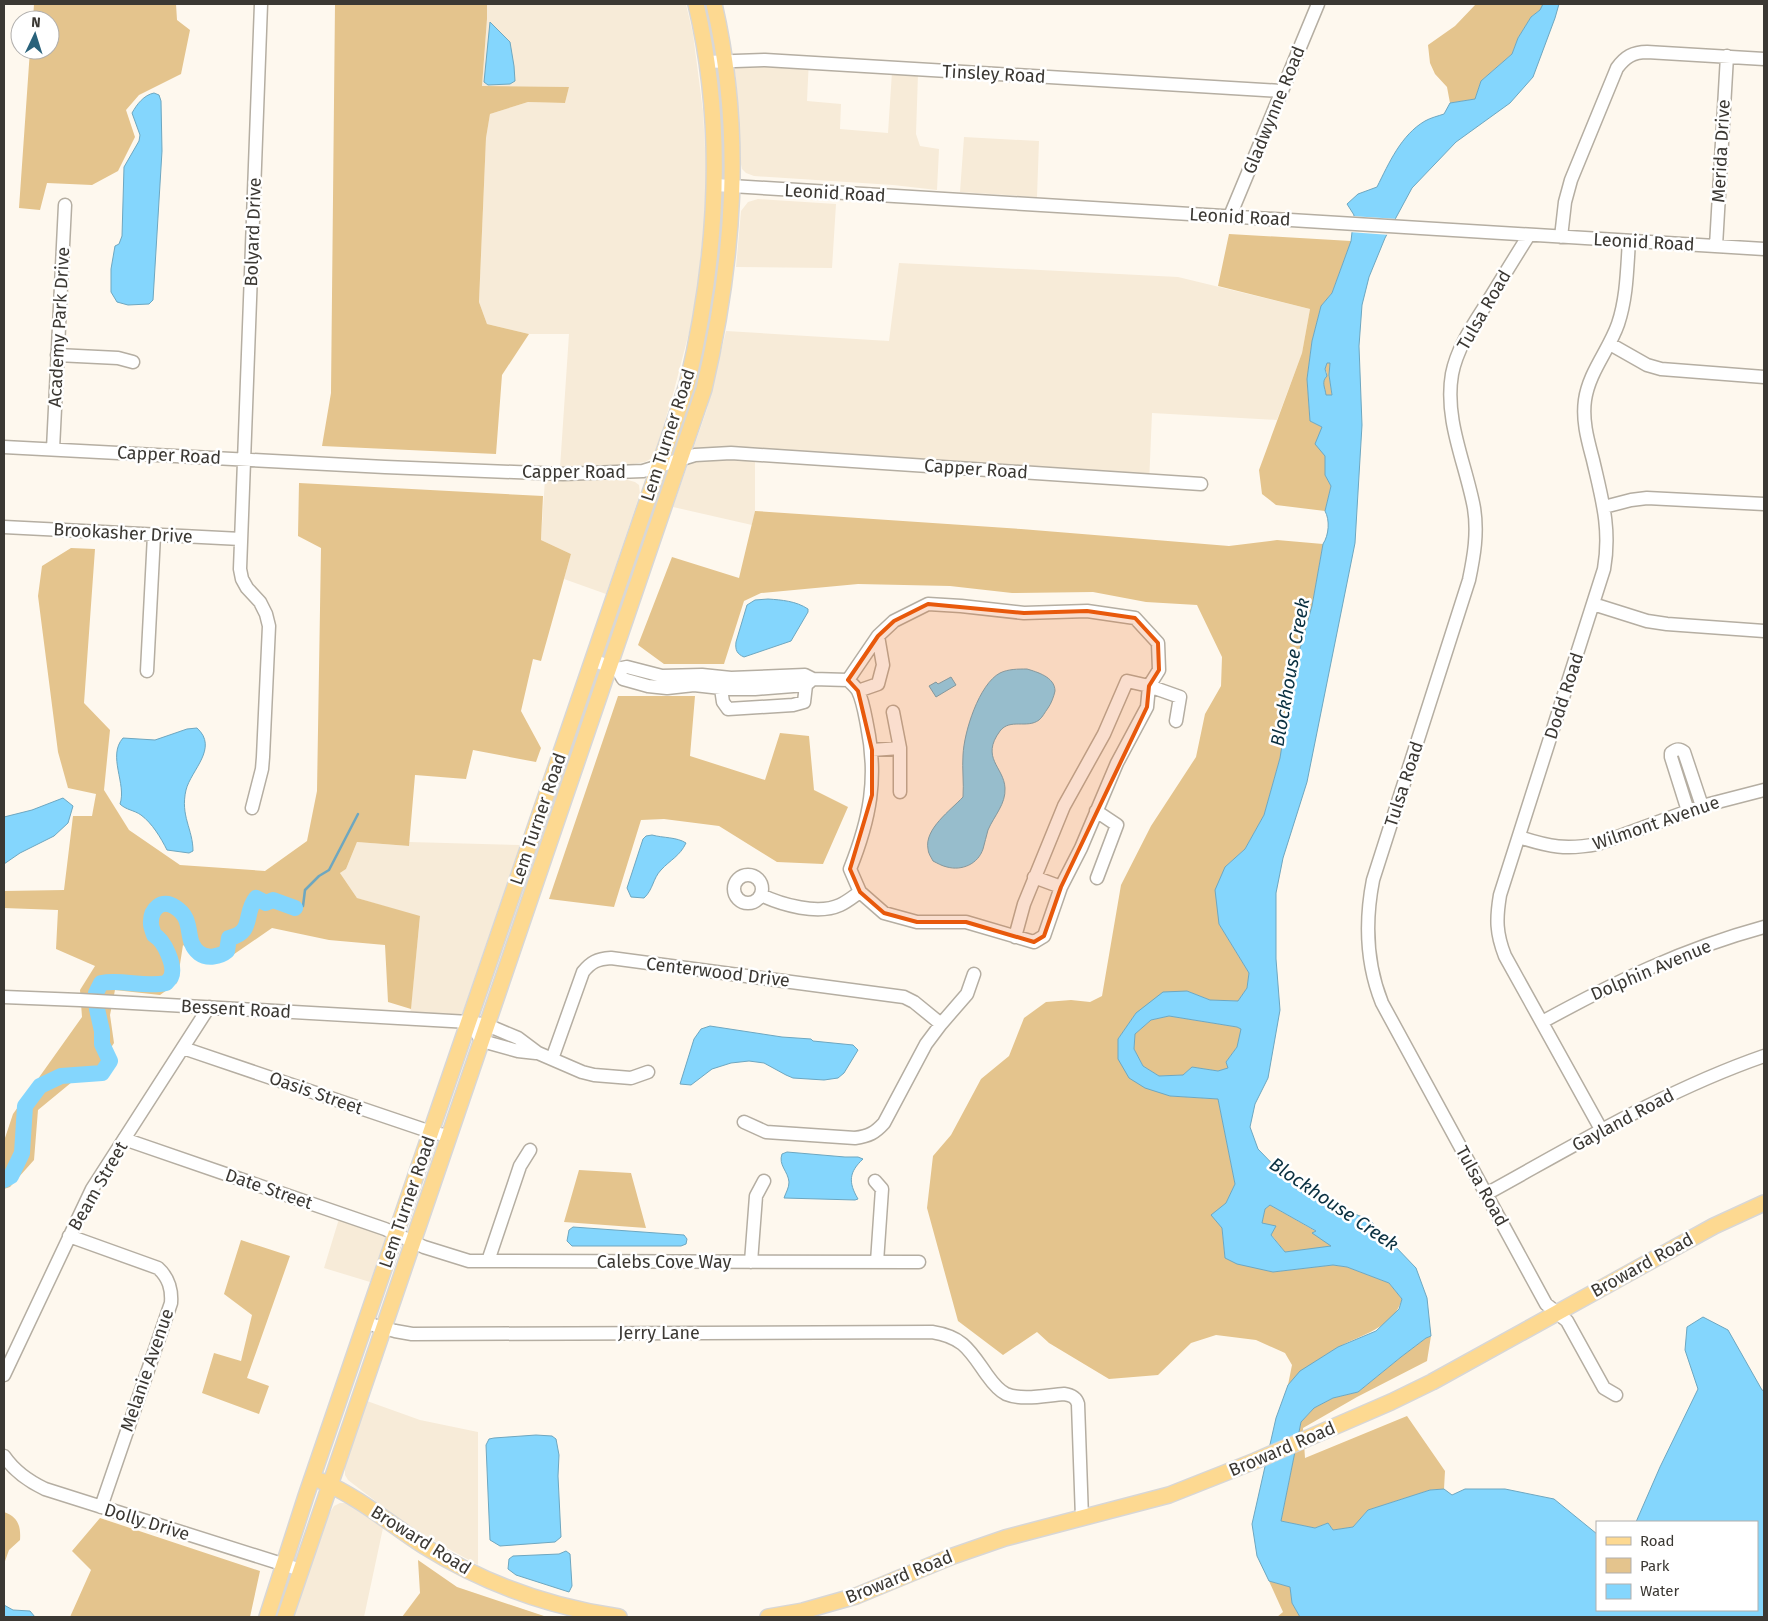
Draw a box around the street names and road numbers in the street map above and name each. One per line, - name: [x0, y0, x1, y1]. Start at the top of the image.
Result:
- street label: Gladwynne Road: [1238, 43, 1310, 177]
- street label: Tinsley Road: [942, 60, 1046, 88]
- street label: Merida Drive: [1707, 99, 1735, 203]
- street label: Bolyard Drive: [240, 177, 266, 287]
- street label: Leonid Road: [784, 179, 886, 207]
- street label: Leonid Road: [1189, 203, 1291, 231]
- street label: Leonid Road: [1593, 228, 1695, 256]
- street label: Academy Park Drive: [44, 246, 74, 408]
- street label: Tulsa Road: [1452, 266, 1516, 354]
- street label: Lem Turner Road: [636, 366, 700, 504]
- street label: Capper Road: [116, 441, 222, 469]
- street label: Capper Road: [923, 454, 1029, 484]
- street label: Capper Road: [522, 461, 626, 483]
- street label: Brookasher Drive: [53, 518, 193, 548]
- street label: Dodd Road: [1540, 650, 1588, 742]
- street label: Tulsa Road: [1380, 738, 1428, 830]
- street label: Lem Turner Road: [505, 750, 571, 888]
- street label: Wilmont Avenue: [1590, 791, 1722, 855]
- street label: Dolphin Avenue: [1587, 935, 1715, 1005]
- street label: Centerwood Drive: [645, 952, 791, 992]
- street label: Bessent Road: [180, 995, 292, 1023]
- street label: Oasis Street: [266, 1067, 366, 1119]
- street label: Gayland Road: [1568, 1084, 1678, 1156]
- street label: Lem Turner Road: [374, 1133, 440, 1271]
- street label: Beam Street: [64, 1137, 133, 1235]
- street label: Tulsa Road: [1451, 1142, 1513, 1230]
- street label: Date Street: [222, 1164, 316, 1214]
- street label: Broward Road: [1587, 1228, 1697, 1302]
- street label: Calebs Cove Way: [597, 1251, 731, 1273]
- street label: Melanie Avenue: [116, 1306, 178, 1434]
- street label: Jerry Lane: [618, 1322, 700, 1344]
- street label: Broward Road: [1225, 1417, 1339, 1481]
- street label: Dolly Drive: [102, 1499, 192, 1545]
- street label: Broward Road: [367, 1501, 475, 1579]
- street label: Broward Road: [842, 1545, 956, 1609]

